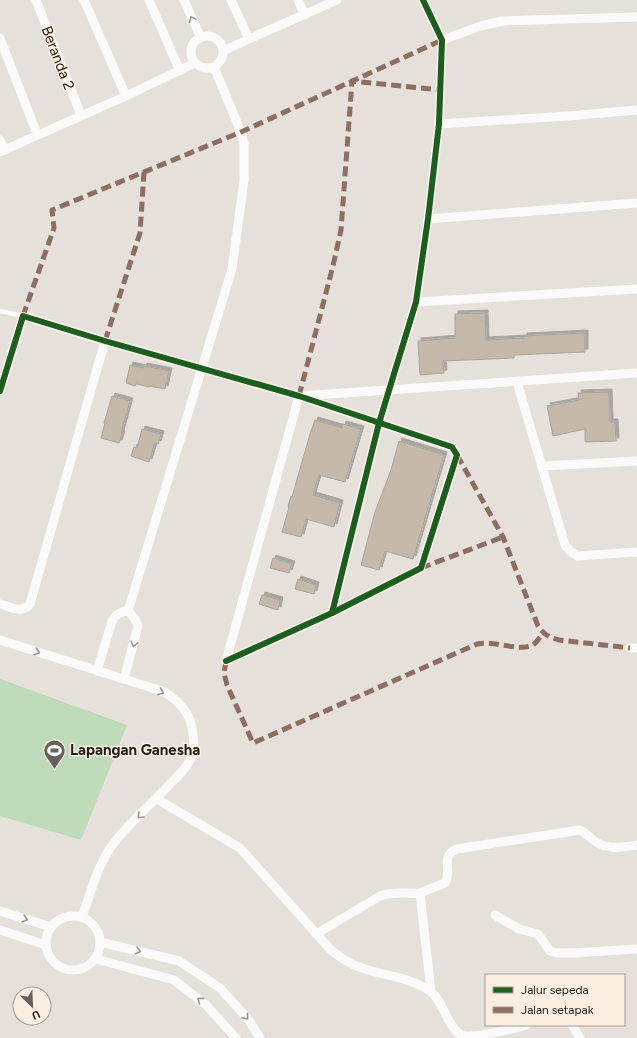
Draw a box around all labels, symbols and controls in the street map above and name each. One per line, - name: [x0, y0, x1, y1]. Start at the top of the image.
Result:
- one-way arrow: [189, 16, 197, 23]
- street label: Beranda 2: [38, 24, 78, 92]
- one-way arrow: [130, 641, 138, 647]
- one-way arrow: [34, 647, 41, 655]
- one-way arrow: [157, 687, 164, 695]
- sports icon: Lapangan Ganesha: [41, 737, 67, 770]
- place label: Lapangan Ganesha: [70, 741, 200, 759]
- one-way arrow: [137, 811, 145, 819]
- one-way arrow: [22, 915, 29, 923]
- one-way arrow: [135, 946, 142, 954]
- legend: [485, 974, 625, 1026]
- text: Jalur sepeda: [521, 983, 589, 997]
- north arrow: [12, 986, 52, 1026]
- one-way arrow: [197, 998, 204, 1005]
- text: Jalan setapak: [521, 1003, 594, 1017]
- text: U: [29, 1007, 42, 1022]
- one-way arrow: [241, 1012, 248, 1020]

